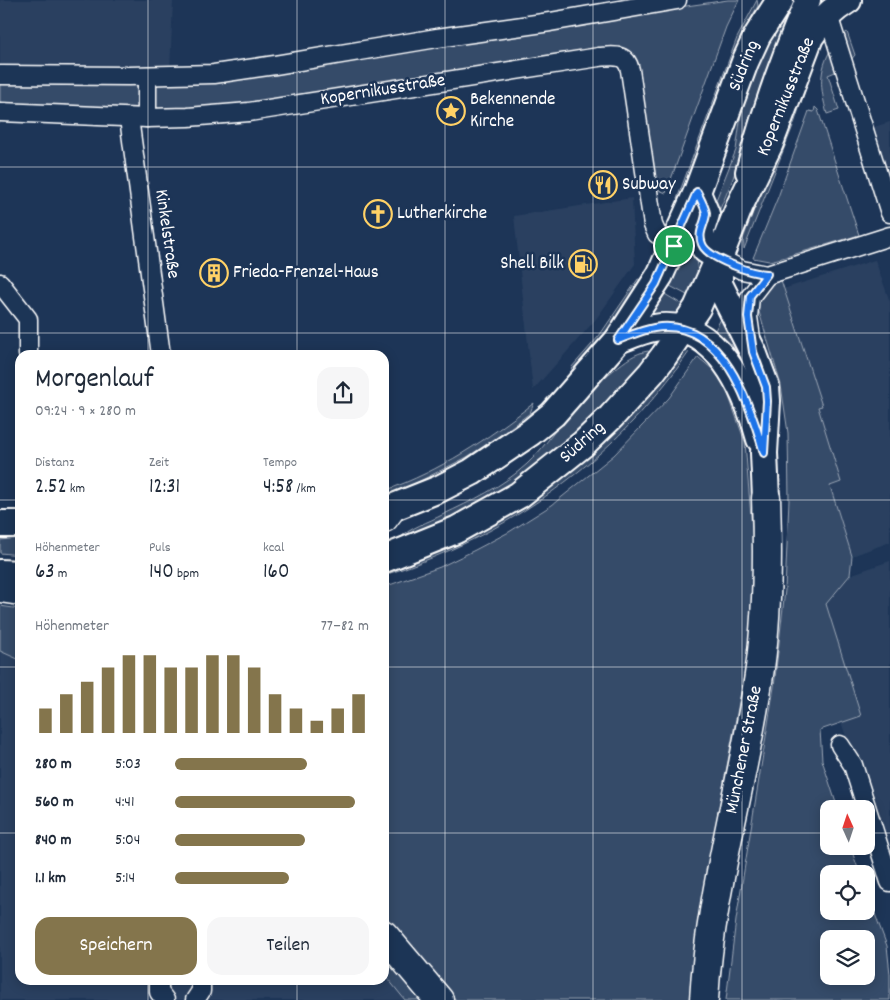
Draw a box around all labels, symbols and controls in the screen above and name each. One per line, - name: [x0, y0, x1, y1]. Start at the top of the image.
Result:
- street label: Kopernikusstraße: [751, 34, 823, 160]
- street label: Südring: [723, 36, 767, 96]
- street label: Kopernikusstraße: [319, 68, 447, 114]
- place label: Bekennende Kirche: [470, 87, 555, 136]
- place icon: Bekennende Kirche: [436, 96, 466, 126]
- restaurant icon: Subway: [588, 170, 618, 200]
- place label: Subway: [622, 172, 676, 199]
- street label: Kinkelstraße: [146, 188, 186, 280]
- church icon: Lutherkirche: [363, 199, 393, 229]
- place label: Lutherkirche: [397, 201, 487, 228]
- pin: [653, 225, 695, 267]
- icon: arrive: [660, 232, 688, 260]
- fuel station icon: Shell Bilk: [568, 249, 598, 279]
- place label: Shell Bilk: [500, 251, 564, 278]
- building icon: Frieda-Frenzel-Haus: [199, 258, 229, 288]
- place label: Frieda-Frenzel-Haus: [233, 260, 379, 287]
- text: Morgenlauf: [35, 361, 154, 401]
- button: share: [317, 367, 369, 419]
- text: 09:24 · 9 × 280 m: [35, 400, 136, 423]
- street label: Südring: [554, 415, 612, 471]
- text: Distanz: [35, 453, 74, 473]
- text: Zeit: [149, 453, 169, 473]
- text: Tempo: [263, 453, 297, 473]
- text: 2.52: [35, 473, 67, 503]
- text: 12:31: [149, 473, 180, 503]
- text: 4:58: [263, 473, 293, 503]
- text: km: [67, 479, 85, 499]
- text: /km: [293, 479, 316, 499]
- text: Höhenmeter: [35, 538, 100, 558]
- text: Puls: [149, 538, 171, 558]
- text: kcal: [263, 538, 284, 558]
- text: 63: [35, 558, 55, 588]
- text: 140: [149, 558, 174, 588]
- text: 160: [263, 558, 289, 588]
- text: m: [55, 564, 67, 584]
- text: bpm: [174, 564, 199, 584]
- text: Höhenmeter: [35, 615, 109, 638]
- text: 77–82 m: [321, 615, 369, 638]
- street label: Münchener Straße: [719, 684, 771, 816]
- text: 280 m: [35, 753, 72, 776]
- text: 5:03: [115, 753, 141, 776]
- text: 560 m: [35, 791, 74, 814]
- text: 4:41: [115, 791, 134, 814]
- north arrow: [820, 800, 875, 855]
- map controls: [820, 800, 875, 985]
- text: 840 m: [35, 829, 71, 852]
- text: 5:04: [115, 829, 140, 852]
- button: locate: [820, 865, 875, 920]
- text: 1.1 km: [35, 867, 66, 890]
- text: 5:14: [115, 867, 135, 890]
- button: Speichern: [35, 917, 197, 975]
- button: Teilen: [207, 917, 369, 975]
- button: layers: [820, 930, 875, 985]

